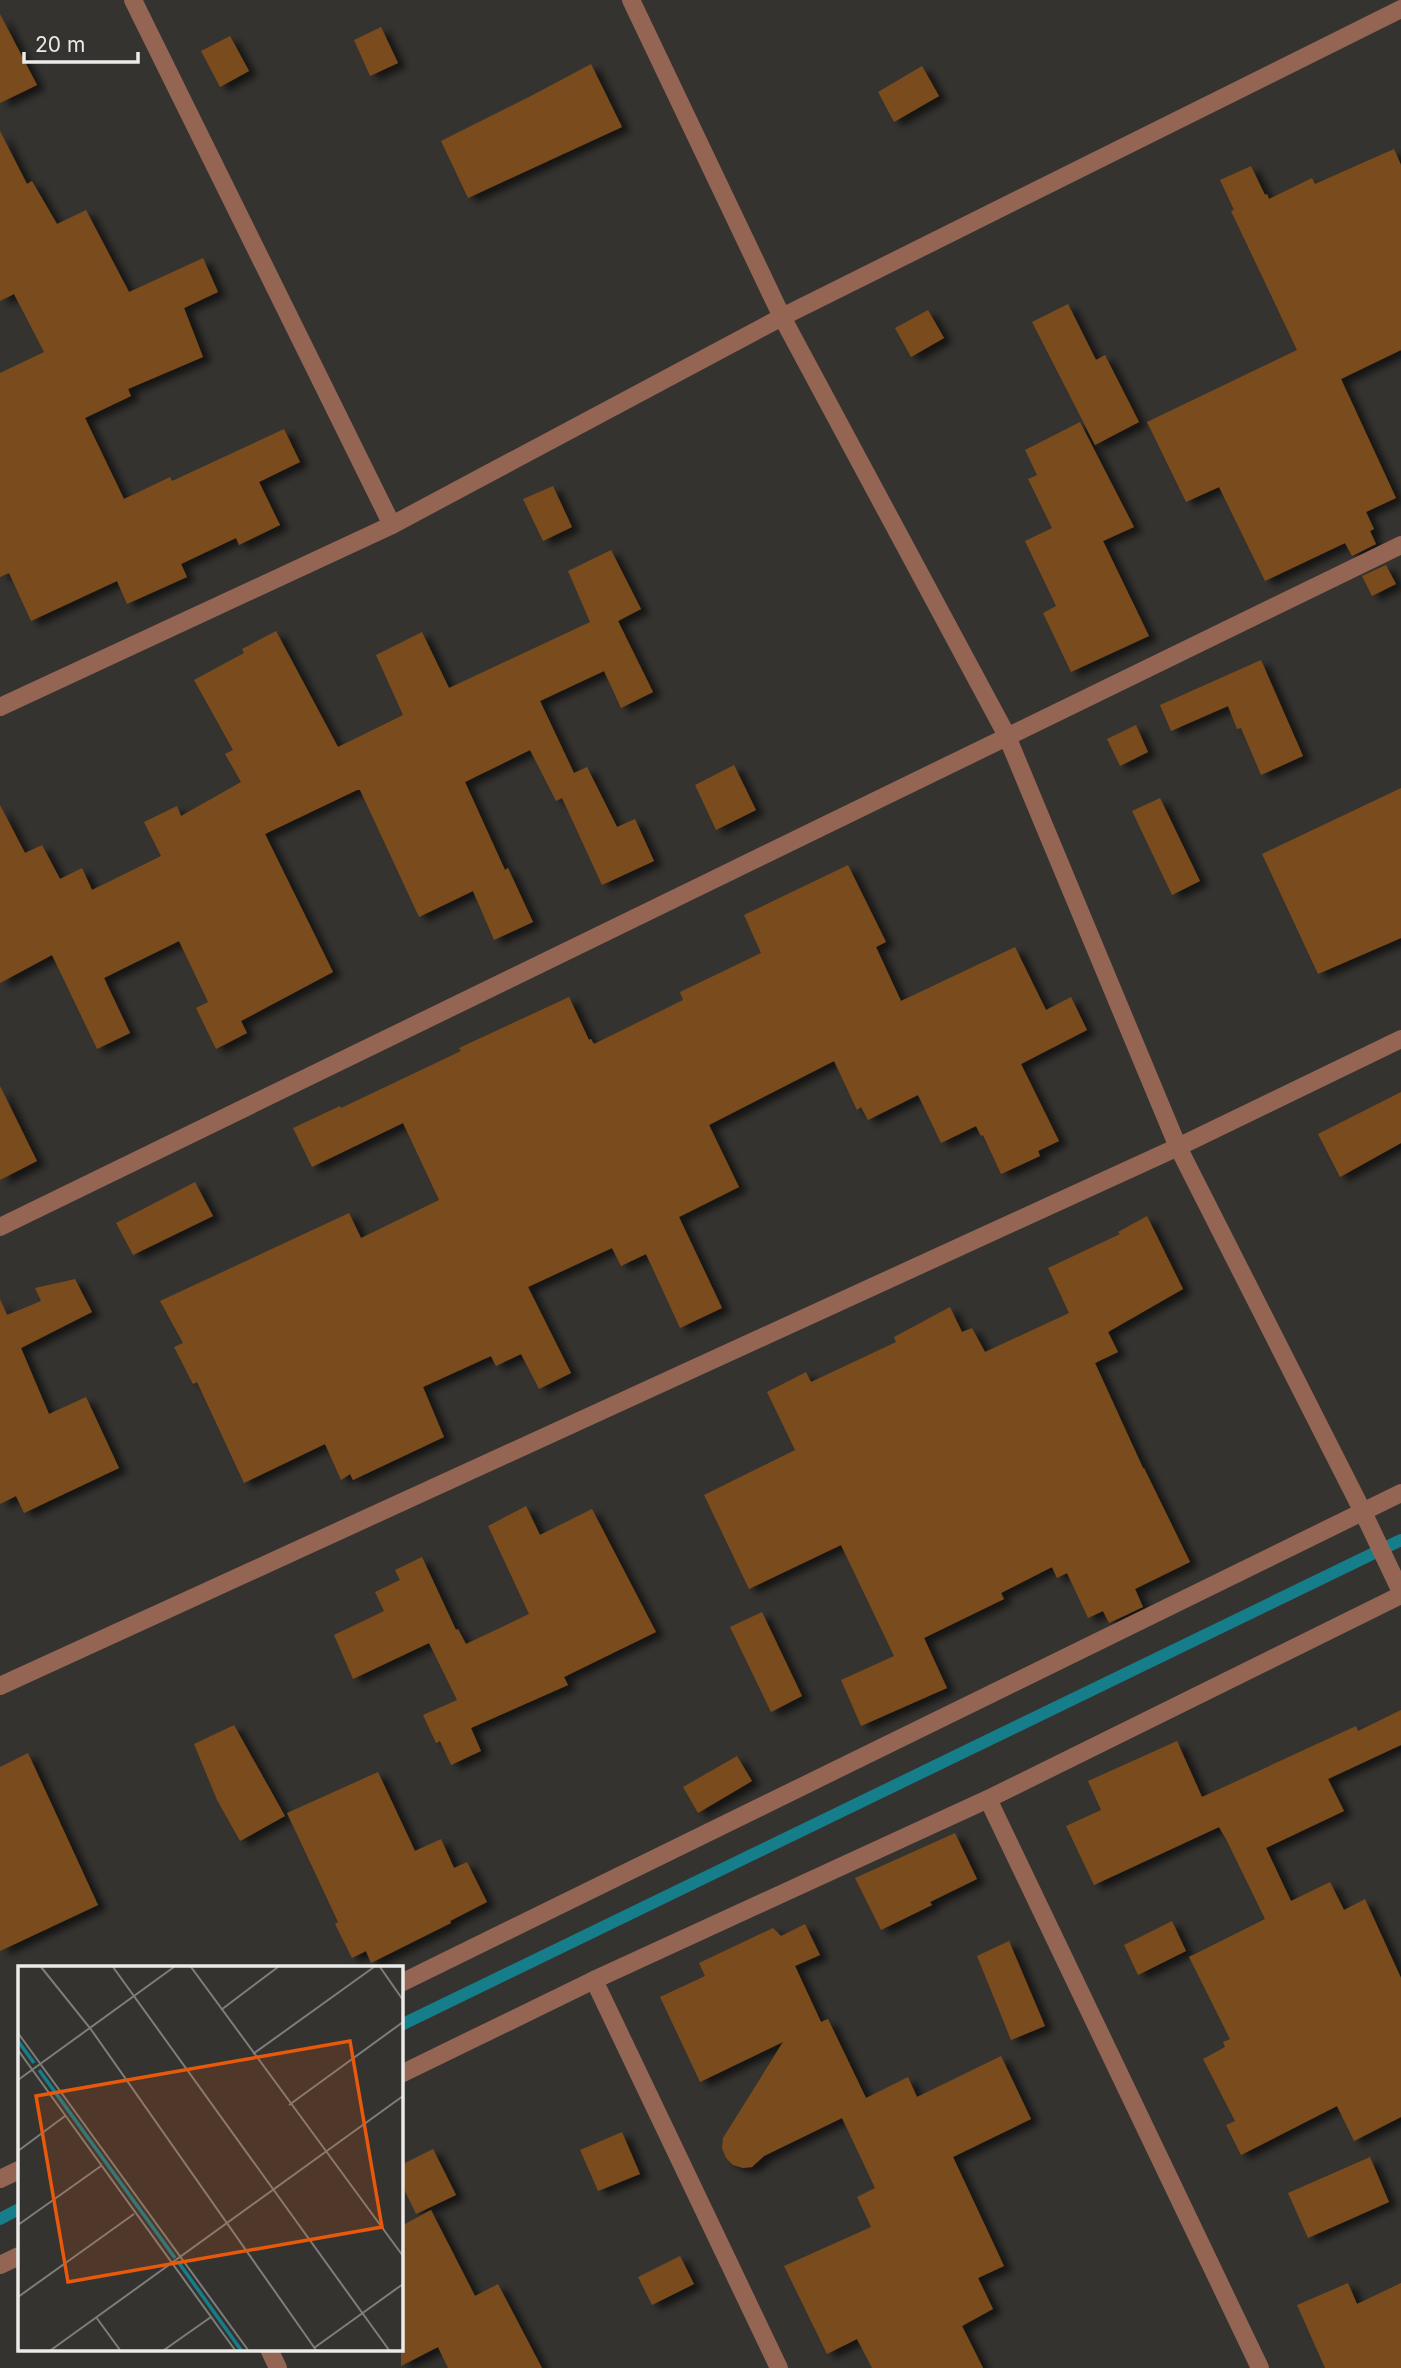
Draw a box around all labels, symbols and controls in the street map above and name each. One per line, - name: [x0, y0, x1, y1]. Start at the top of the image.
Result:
- scale bar: [24, 21, 138, 65]
- text: 20 m: [35, 32, 85, 57]
- inset map: [18, 1966, 402, 2350]

